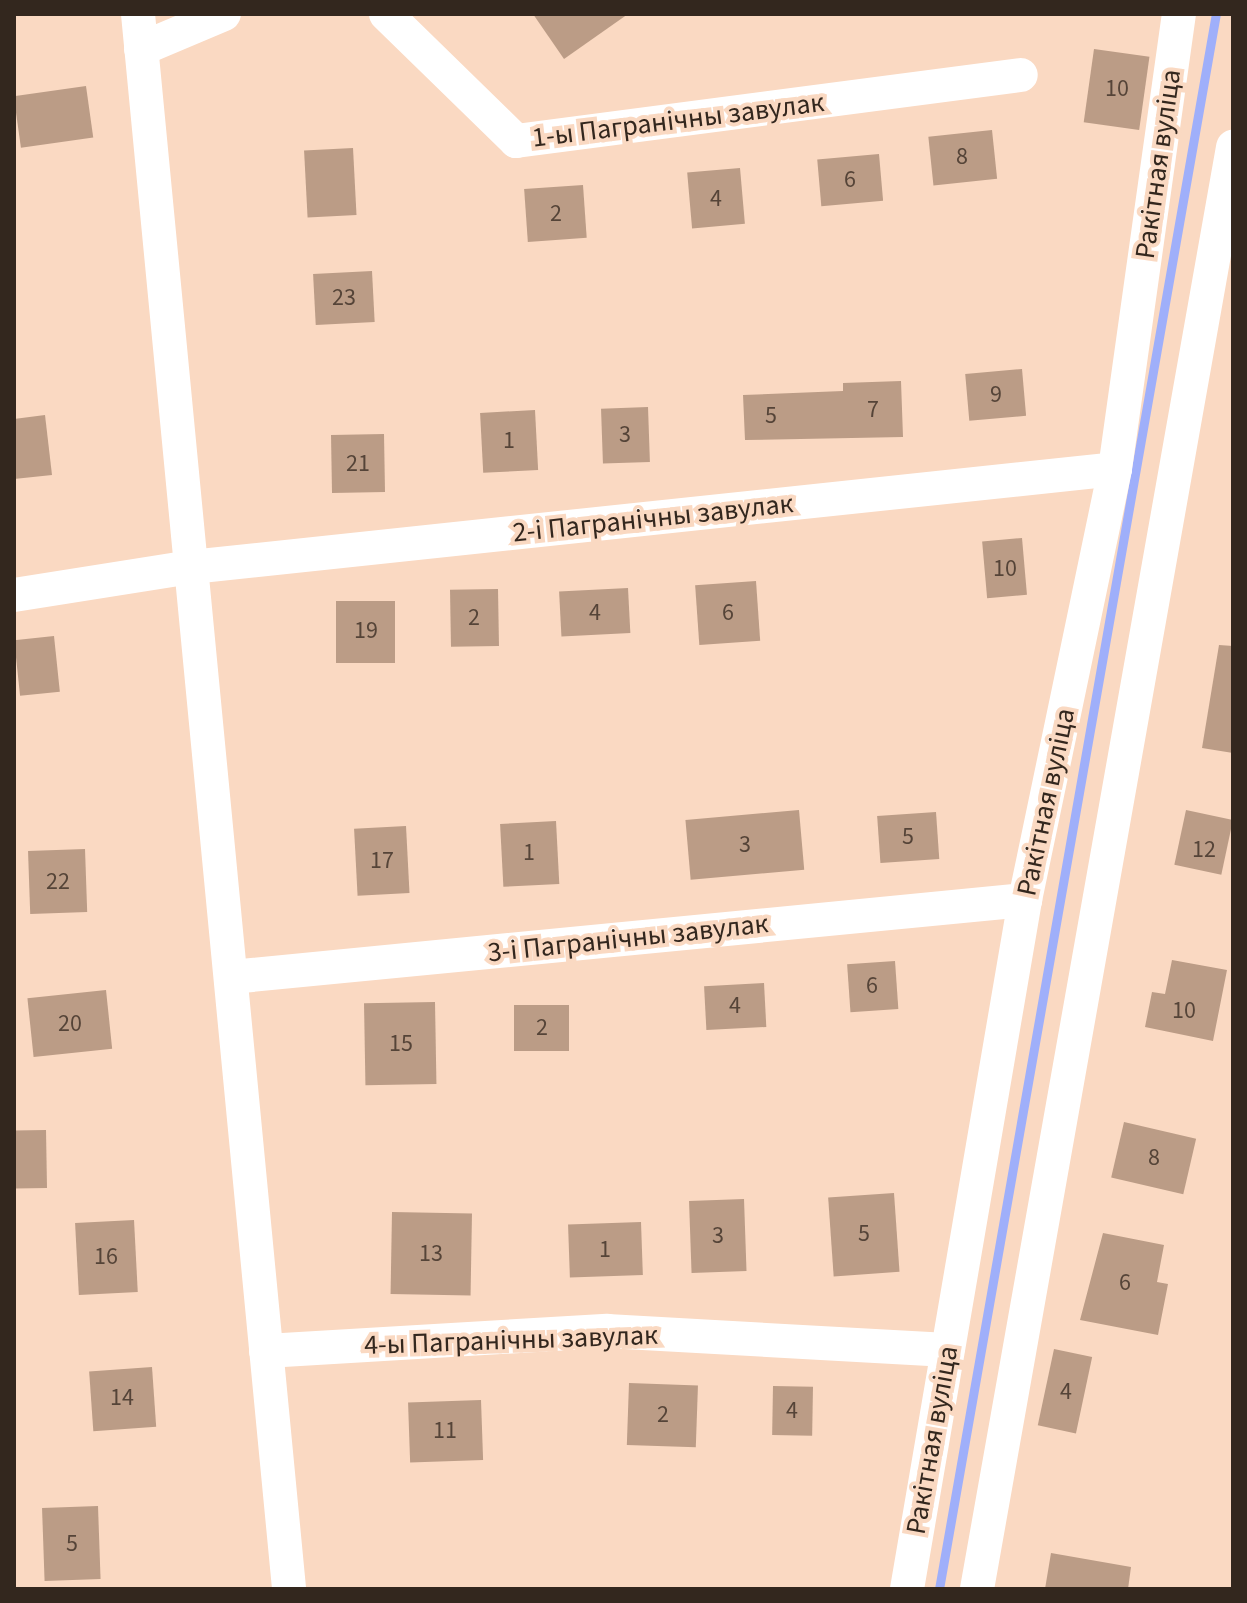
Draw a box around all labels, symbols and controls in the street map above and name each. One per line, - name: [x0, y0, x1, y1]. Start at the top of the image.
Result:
- street label: Ракітная вуліца: [1128, 67, 1188, 261]
- house number: 10: [1105, 75, 1129, 103]
- street label: 1-ы Пагранічны завулак: [530, 85, 826, 155]
- house number: 8: [956, 143, 968, 171]
- house number: 6: [844, 166, 856, 194]
- house number: 4: [710, 185, 722, 213]
- house number: 2: [550, 200, 562, 228]
- house number: 23: [332, 284, 356, 312]
- house number: 9: [990, 381, 1002, 409]
- house number: 7: [867, 396, 879, 424]
- house number: 5: [765, 402, 777, 430]
- house number: 3: [619, 421, 631, 449]
- house number: 1: [503, 427, 515, 455]
- house number: 21: [346, 450, 370, 478]
- street label: 2-і Пагранічны завулак: [511, 487, 795, 549]
- house number: 10: [993, 555, 1017, 583]
- house number: 4: [589, 599, 601, 627]
- house number: 6: [722, 599, 734, 627]
- house number: 2: [468, 604, 480, 632]
- house number: 19: [354, 617, 378, 645]
- street label: Ракітная вуліца: [1010, 705, 1082, 899]
- house number: 5: [902, 823, 914, 851]
- house number: 3: [739, 831, 751, 859]
- house number: 12: [1192, 836, 1216, 864]
- house number: 1: [523, 839, 535, 867]
- house number: 17: [370, 847, 394, 875]
- house number: 22: [46, 868, 70, 896]
- street label: 3-і Пагранічны завулак: [486, 907, 770, 969]
- house number: 6: [866, 972, 878, 1000]
- house number: 4: [729, 992, 741, 1020]
- house number: 10: [1172, 997, 1196, 1025]
- house number: 20: [58, 1010, 82, 1038]
- house number: 2: [536, 1014, 548, 1042]
- house number: 15: [389, 1030, 413, 1058]
- house number: 8: [1148, 1144, 1160, 1172]
- house number: 5: [858, 1220, 870, 1248]
- house number: 3: [712, 1222, 724, 1250]
- house number: 1: [599, 1236, 611, 1264]
- house number: 13: [419, 1240, 443, 1268]
- house number: 16: [94, 1243, 118, 1271]
- house number: 6: [1119, 1269, 1131, 1297]
- street label: 4-ы Пагранічны завулак: [364, 1318, 658, 1362]
- street label: Ракітная вуліца: [899, 1343, 965, 1537]
- house number: 4: [1060, 1378, 1072, 1406]
- house number: 14: [110, 1384, 134, 1412]
- house number: 4: [786, 1397, 798, 1425]
- house number: 2: [657, 1401, 669, 1429]
- house number: 11: [433, 1417, 457, 1445]
- house number: 5: [66, 1530, 78, 1558]

